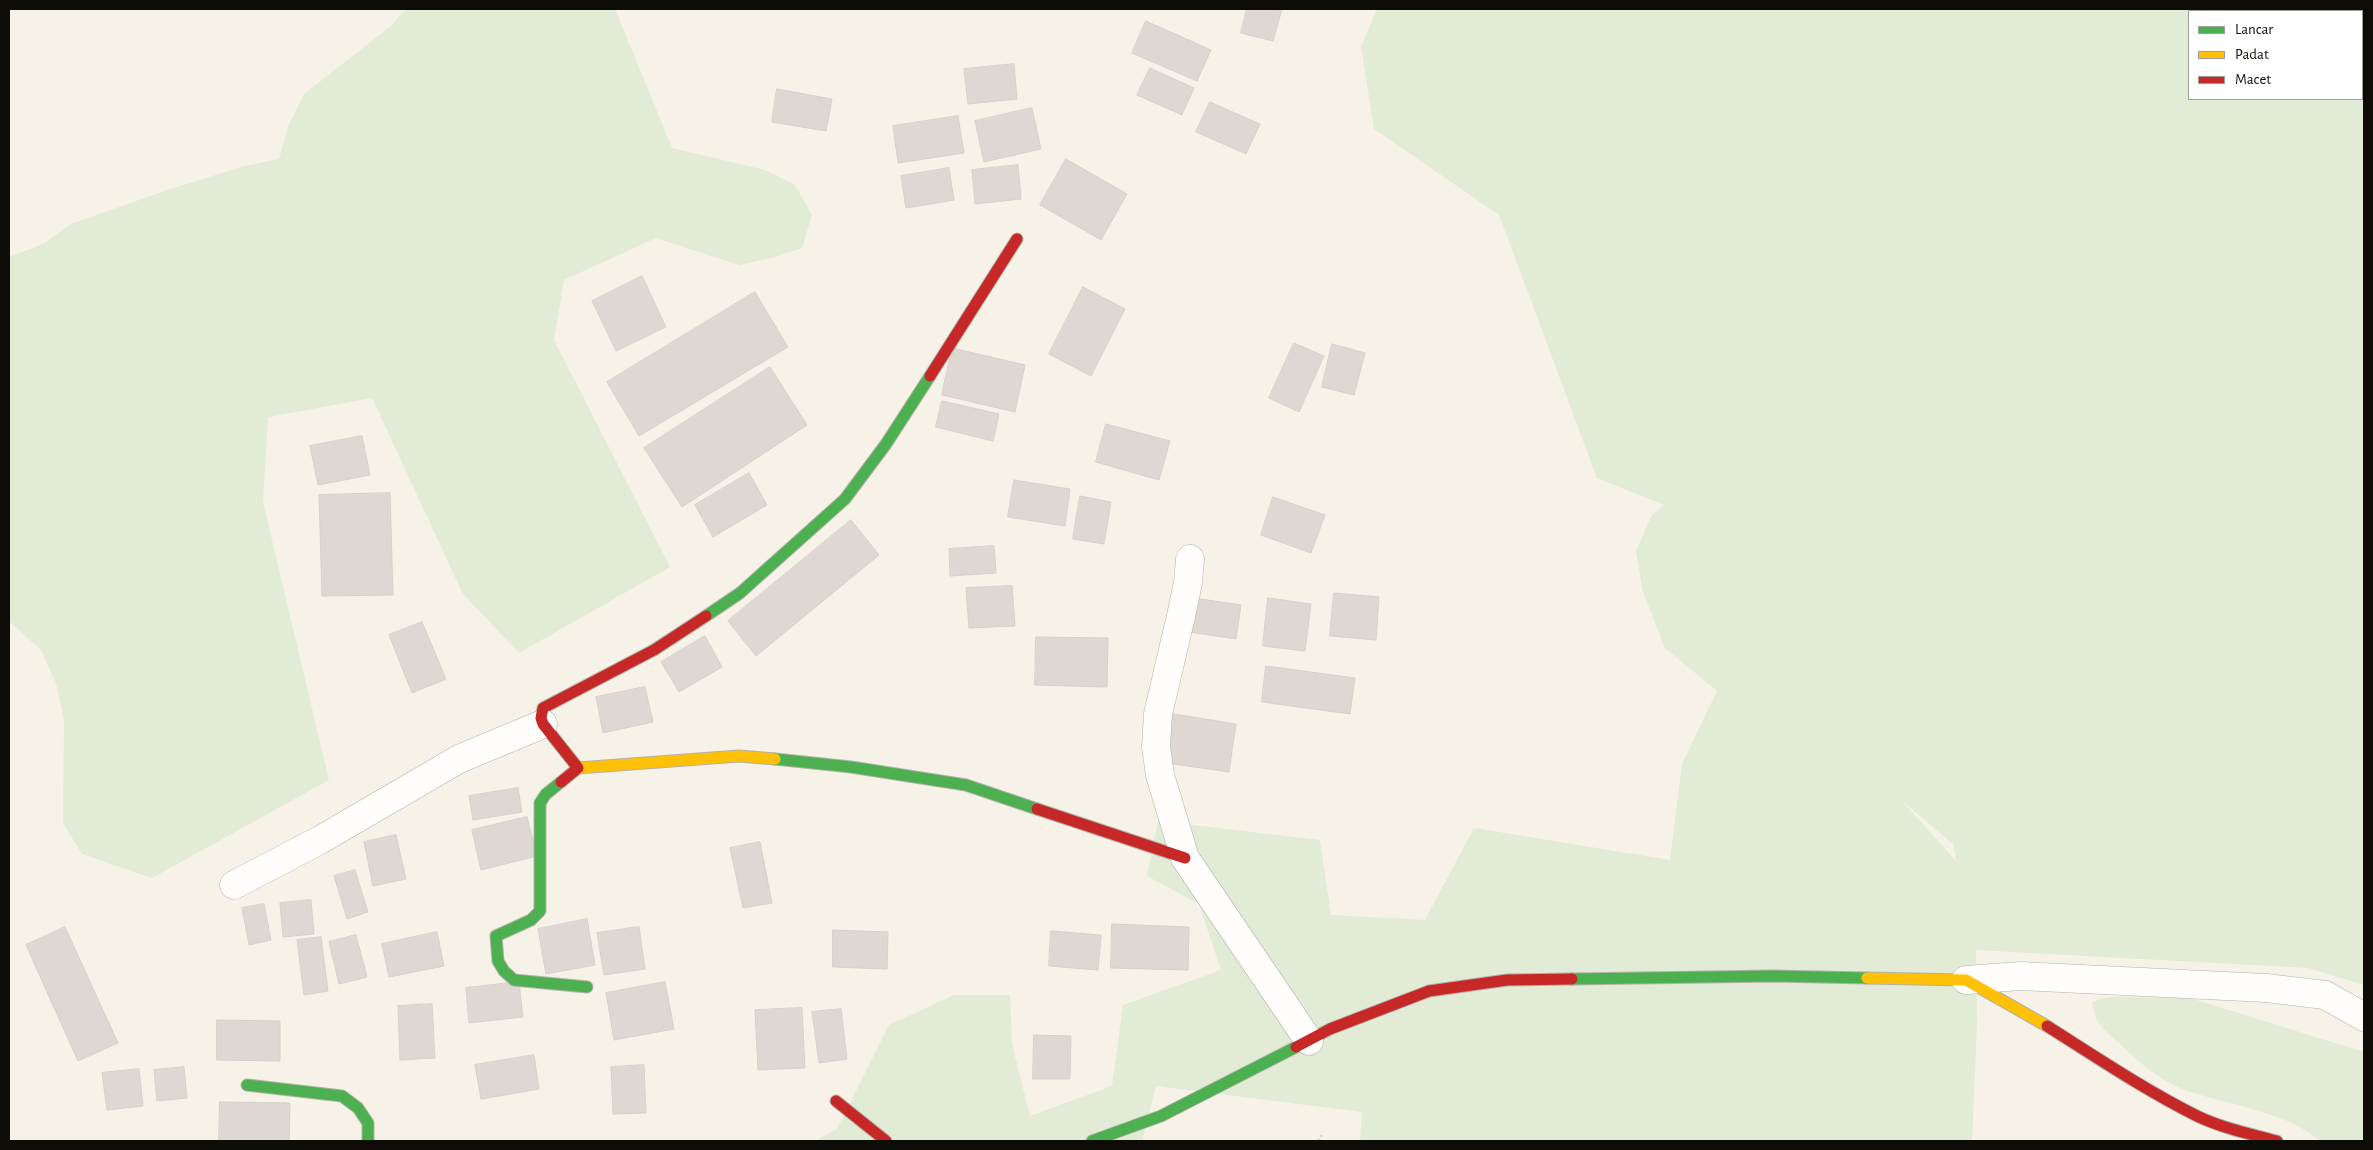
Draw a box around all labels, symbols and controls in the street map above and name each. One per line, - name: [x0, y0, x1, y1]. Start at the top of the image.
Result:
- legend: [2188, 10, 2363, 100]
- text: Lancar: [2235, 22, 2273, 37]
- text: Padat: [2235, 47, 2269, 62]
- text: Macet: [2235, 72, 2271, 87]

